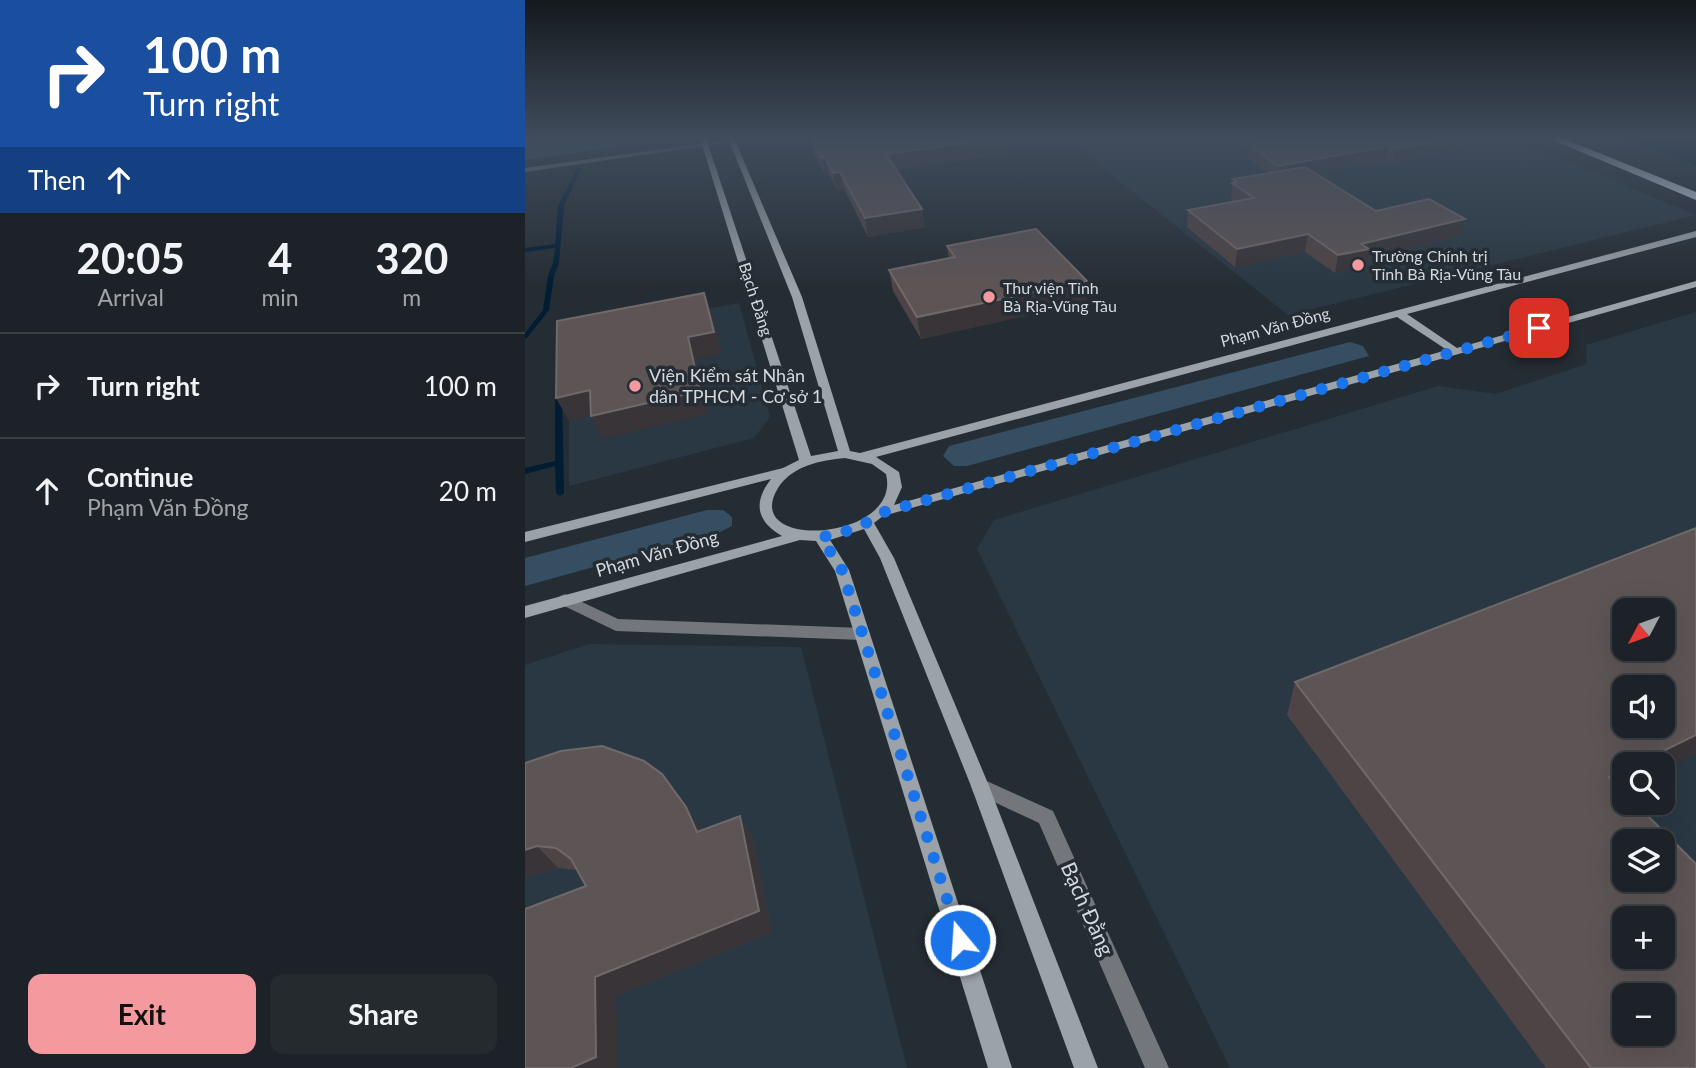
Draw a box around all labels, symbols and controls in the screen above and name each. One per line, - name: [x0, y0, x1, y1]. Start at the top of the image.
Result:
- text: 100 m: [143, 25, 281, 83]
- icon: right: [28, 28, 119, 119]
- text: Turn right: [143, 84, 279, 123]
- icon: ahead: [100, 161, 138, 199]
- text: Then: [28, 164, 86, 196]
- text: 20:05: [77, 233, 185, 283]
- text: 4: [268, 233, 292, 283]
- text: 320: [375, 233, 448, 283]
- place label: Trường Chính trị Tỉnh Bà Rịa-Vũng Tàu: [1372, 246, 1521, 283]
- marker: Trường Chính trị Tỉnh Bà Rịa-Vũng Tàu: [1350, 257, 1366, 273]
- street label: Bạch Đằng: [736, 260, 777, 338]
- place label: Thư viện Tỉnh Bà Rịa-Vũng Tàu: [1003, 278, 1117, 315]
- text: Arrival: [98, 283, 164, 311]
- text: min: [261, 283, 299, 311]
- text: m: [402, 283, 421, 311]
- marker: Thư viện Tỉnh Bà Rịa-Vũng Tàu: [981, 289, 997, 305]
- pin: [1509, 298, 1569, 358]
- street label: Phạm Văn Đồng: [1218, 303, 1332, 350]
- icon: arrive: [1520, 309, 1558, 347]
- place label: Viện Kiểm sát Nhân dân TPHCM - Cơ sở 1: [649, 364, 822, 407]
- icon: right: [28, 367, 66, 405]
- text: Turn right: [87, 370, 200, 402]
- text: 100 m: [424, 370, 497, 402]
- marker: Viện Kiểm sát Nhân dân TPHCM - Cơ sở 1: [627, 378, 643, 394]
- text: Continue: [87, 461, 193, 493]
- icon: ahead: [28, 472, 66, 510]
- text: 20 m: [439, 475, 497, 507]
- text: Phạm Văn Đồng: [87, 493, 249, 521]
- street label: Phạm Văn Đồng: [593, 525, 721, 581]
- north arrow: [1612, 598, 1675, 662]
- map controls: [1612, 598, 1675, 1046]
- button: sound: [1612, 675, 1675, 738]
- button: search: [1612, 752, 1675, 815]
- button: layers: [1612, 829, 1675, 892]
- street label: Bạch Đằng: [1057, 858, 1120, 959]
- position arrow: [923, 903, 997, 977]
- button: +: [1612, 906, 1675, 969]
- button: Exit: [28, 974, 256, 1054]
- button: Share: [270, 974, 497, 1054]
- button: −: [1612, 983, 1675, 1046]

